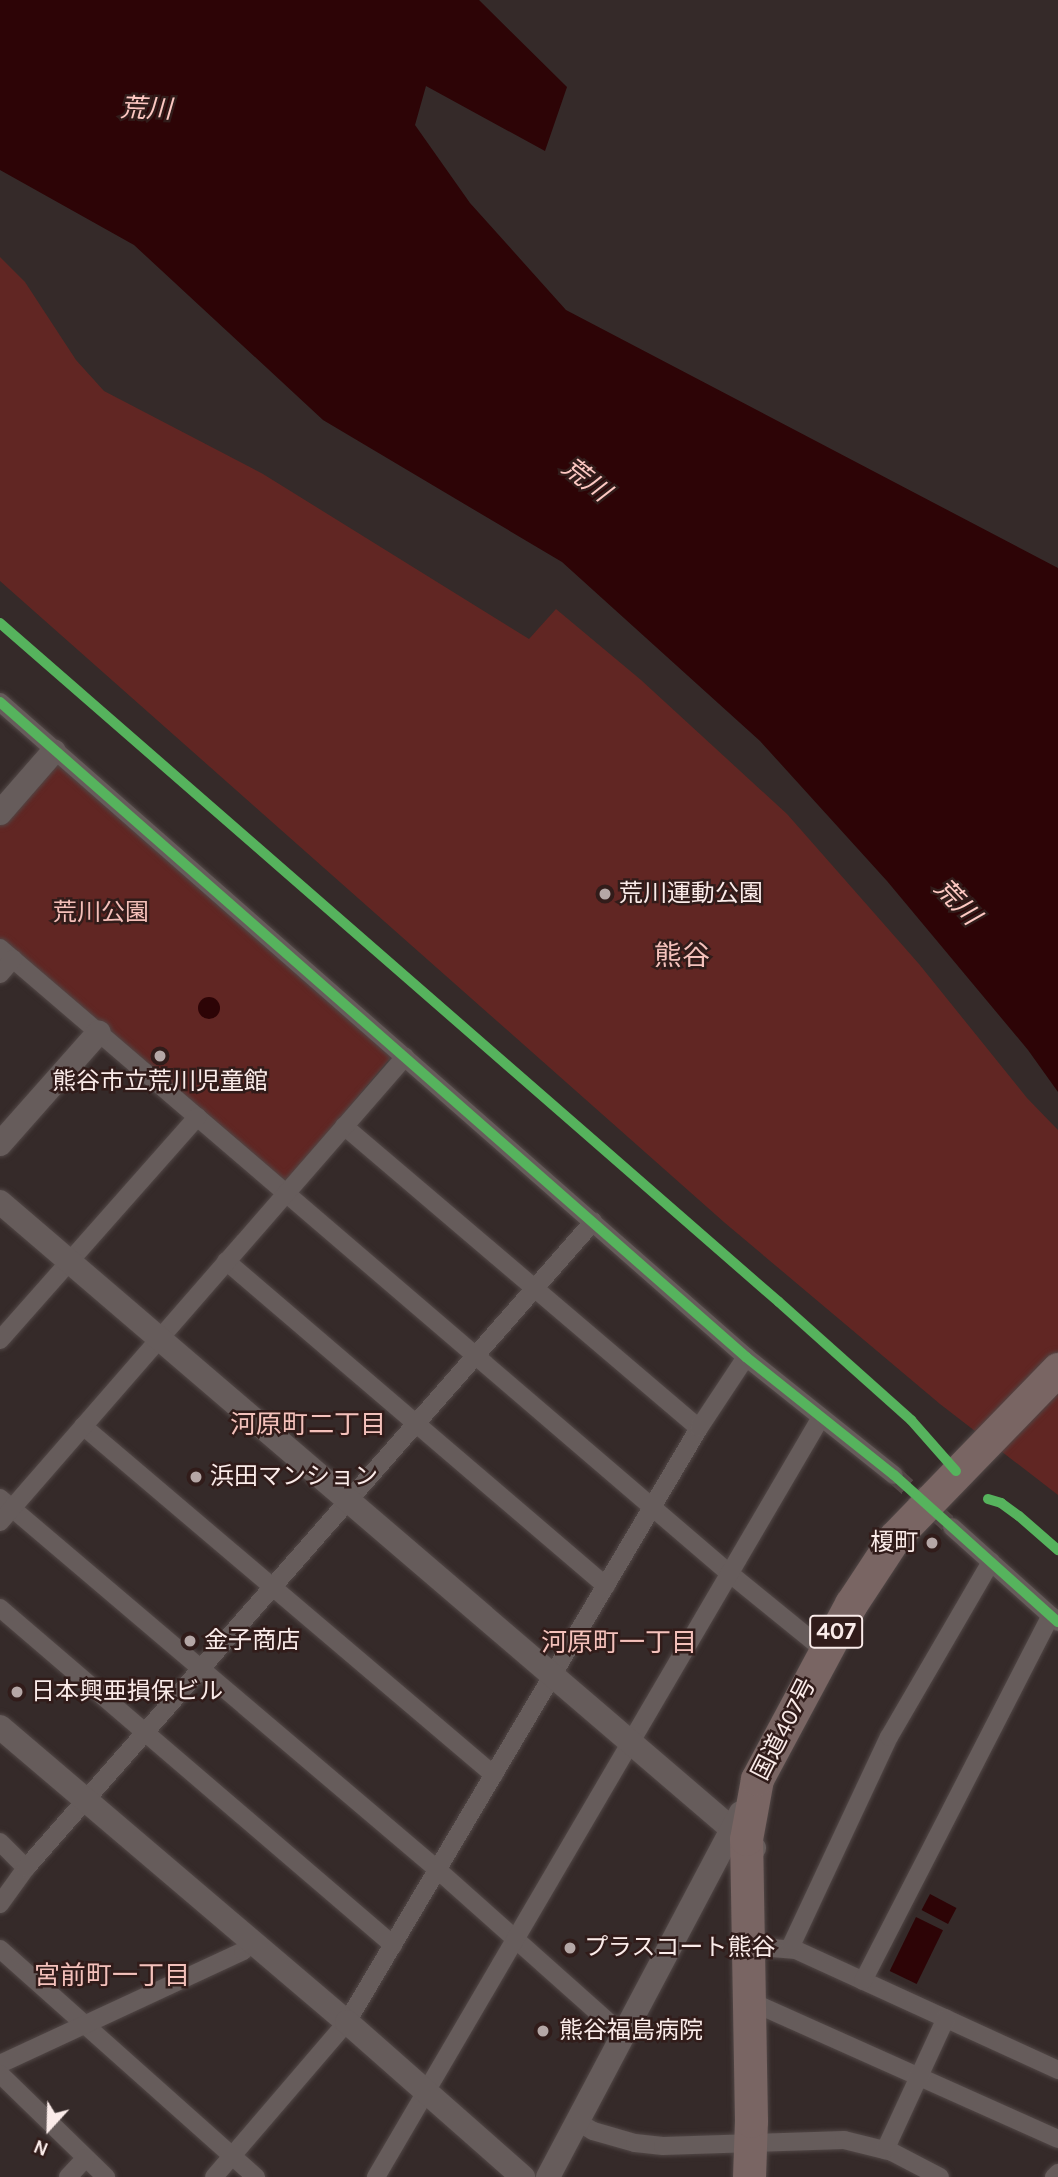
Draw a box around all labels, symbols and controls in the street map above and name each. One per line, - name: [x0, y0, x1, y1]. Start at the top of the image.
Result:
- water label: 荒川: [119, 93, 173, 125]
- water label: 荒川: [556, 452, 616, 508]
- water label: 荒川: [928, 872, 986, 932]
- place label: 荒川運動公園: [619, 880, 763, 908]
- marker: 荒川運動公園: [597, 886, 613, 902]
- park label: 荒川公園: [53, 899, 149, 927]
- district label: 熊谷: [654, 939, 710, 973]
- marker: 熊谷市立荒川児童館: [152, 1048, 168, 1064]
- place label: 熊谷市立荒川児童館: [52, 1068, 268, 1096]
- district label: 河原町二丁目: [230, 1409, 386, 1441]
- place label: 浜田マンション: [210, 1463, 378, 1491]
- marker: 浜田マンション: [188, 1469, 204, 1485]
- place label: 榎町: [870, 1529, 918, 1557]
- marker: 榎町: [924, 1535, 940, 1551]
- road number: 407: [808, 1612, 864, 1652]
- place label: 金子商店: [204, 1627, 300, 1655]
- district label: 河原町一丁目: [541, 1627, 697, 1659]
- marker: 金子商店: [182, 1633, 198, 1649]
- street label: 国道407号: [746, 1673, 822, 1785]
- place label: 日本興亜損保ビル: [31, 1678, 223, 1706]
- marker: 日本興亜損保ビル: [9, 1684, 25, 1700]
- place label: プラスコート熊谷: [584, 1934, 776, 1962]
- marker: プラスコート熊谷: [562, 1940, 578, 1956]
- district label: 宮前町一丁目: [34, 1960, 190, 1992]
- place label: 熊谷福島病院: [559, 2017, 703, 2045]
- marker: 熊谷福島病院: [533, 2021, 553, 2041]
- north arrow: [14, 2093, 84, 2163]
- text: N: [31, 2135, 52, 2160]

